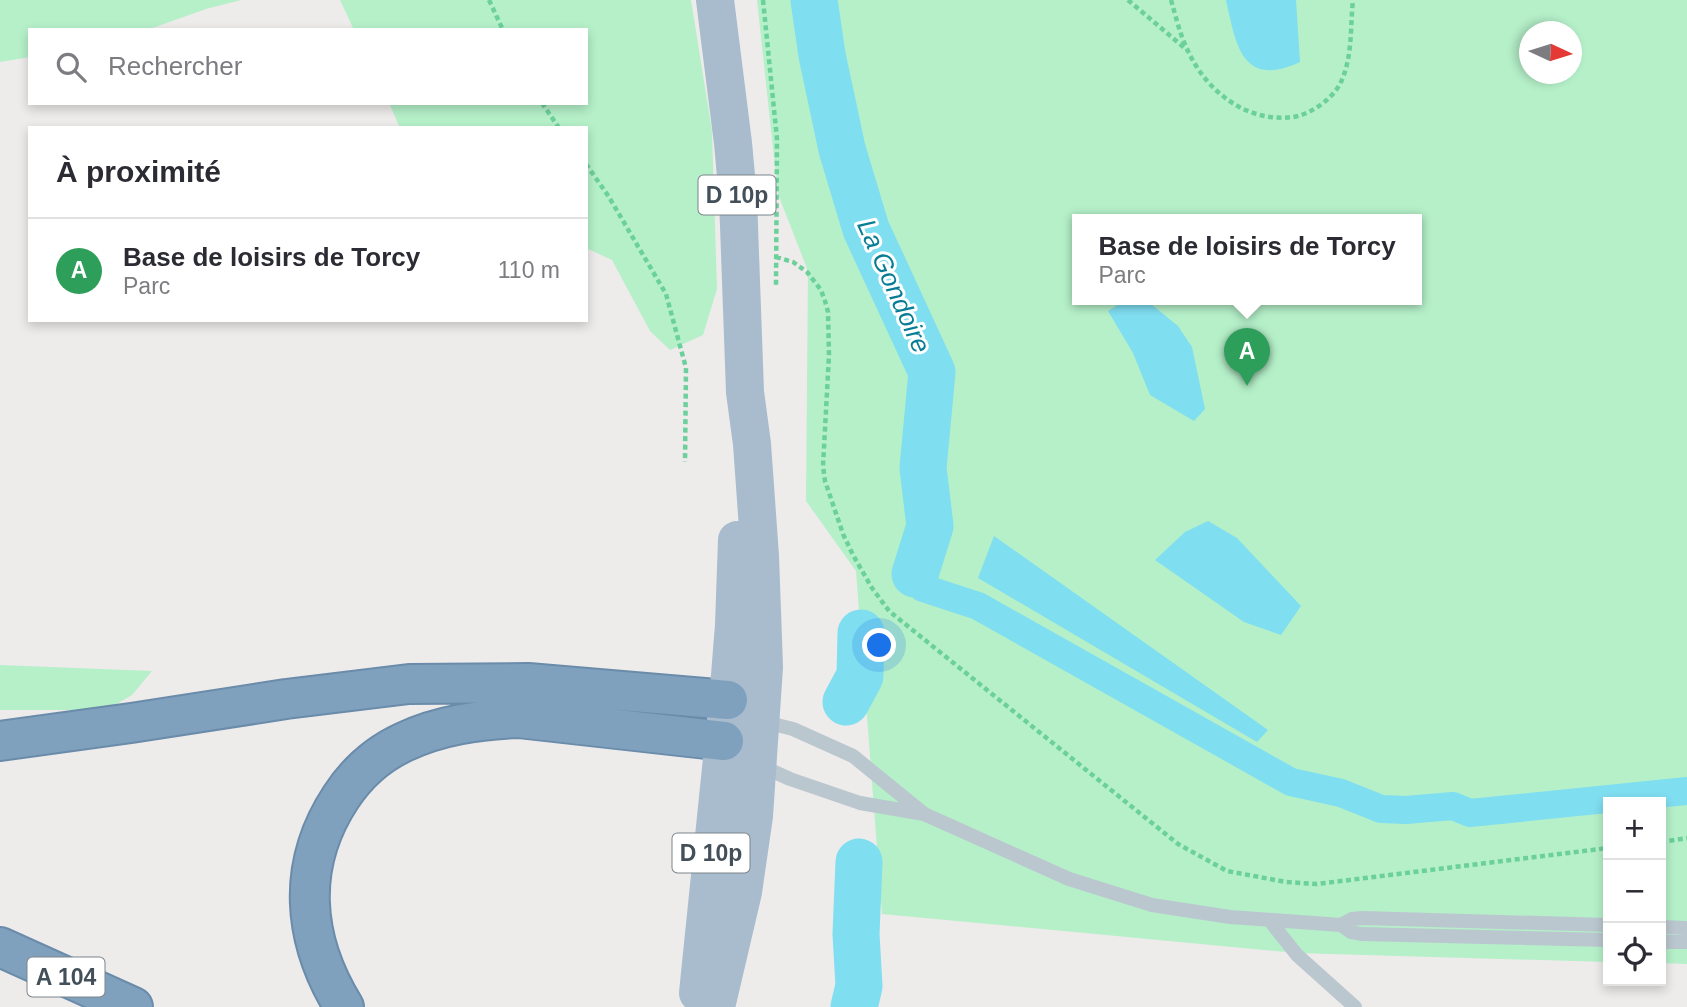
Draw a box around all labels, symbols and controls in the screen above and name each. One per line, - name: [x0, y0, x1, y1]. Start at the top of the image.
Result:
- north arrow: [1519, 21, 1582, 84]
- search box: [28, 28, 588, 105]
- icon: search: [52, 48, 90, 86]
- text: Rechercher: [108, 51, 242, 81]
- text: À proximité: [56, 155, 221, 188]
- road number: D 10p: [698, 176, 776, 214]
- popup: [1072, 214, 1422, 305]
- water label: La Gondoire: [851, 215, 937, 357]
- text: Base de loisirs de Torcy: [1098, 231, 1396, 261]
- text: Base de loisirs de Torcy: [123, 242, 420, 272]
- text: A: [71, 257, 87, 283]
- text: 110 m: [498, 257, 560, 283]
- text: Parc: [1098, 262, 1146, 288]
- text: Parc: [123, 273, 170, 299]
- pin: A: [1224, 328, 1270, 386]
- your location: [862, 628, 896, 662]
- map controls: [1603, 797, 1666, 986]
- button: +: [1603, 797, 1666, 860]
- road number: D 10p: [672, 834, 750, 873]
- button: −: [1603, 860, 1666, 923]
- button: locate: [1603, 923, 1666, 986]
- road number: A 104: [28, 958, 104, 996]

